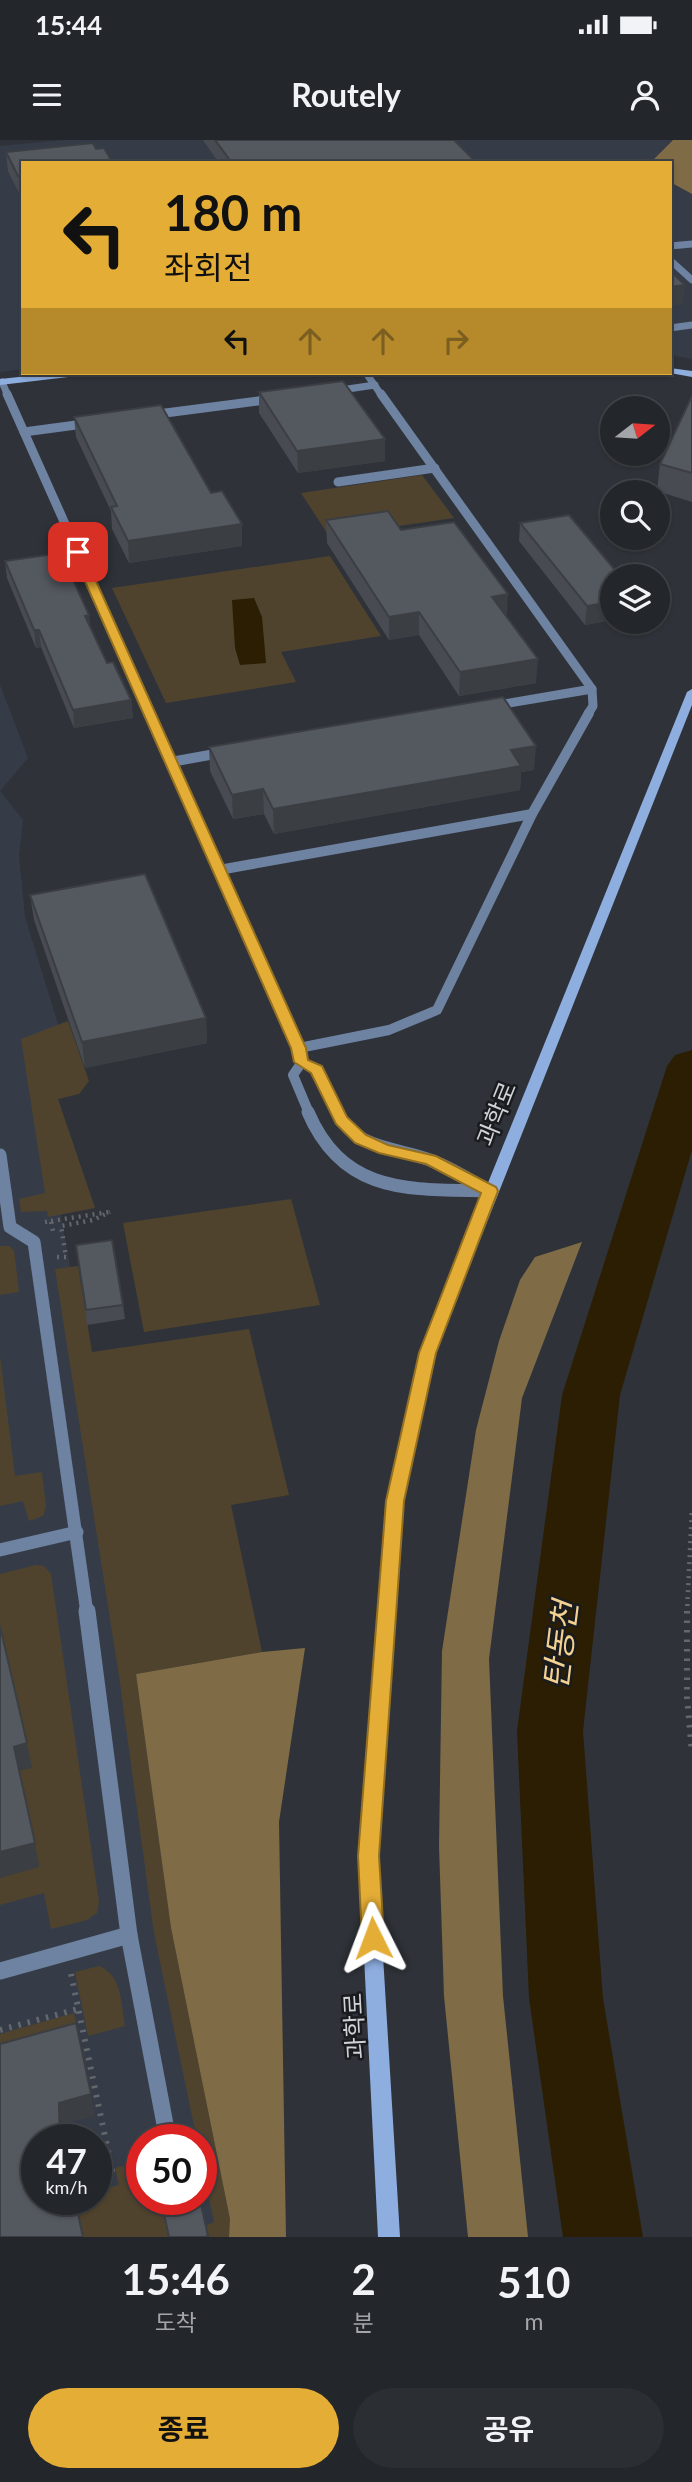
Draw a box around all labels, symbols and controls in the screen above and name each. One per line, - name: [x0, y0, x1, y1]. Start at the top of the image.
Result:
- text: 15:44: [35, 9, 102, 41]
- text: Routely: [291, 75, 401, 114]
- icon: menu: [28, 76, 66, 114]
- icon: person: [626, 76, 664, 114]
- text: 180 m: [164, 183, 302, 241]
- icon: left: [49, 189, 140, 280]
- text: 좌회전: [164, 247, 252, 286]
- icon: left: [218, 322, 256, 360]
- icon: ahead: [291, 322, 329, 360]
- icon: ahead: [364, 322, 402, 360]
- icon: right: [437, 322, 475, 360]
- north arrow: [600, 396, 670, 466]
- map controls: [600, 396, 670, 634]
- button: search: [600, 480, 670, 550]
- pin: [48, 522, 108, 582]
- icon: arrive: [59, 533, 97, 571]
- button: layers: [600, 564, 670, 634]
- street label: 과학로: [470, 1077, 521, 1150]
- water label: 탄동천: [535, 1595, 585, 1691]
- position arrow: [336, 1901, 410, 1975]
- street label: 과학로: [337, 1992, 370, 2060]
- speed limit sign: 50: [126, 2124, 217, 2215]
- text: 47: [46, 2139, 87, 2181]
- text: km/h: [45, 2176, 88, 2198]
- text: 15:46: [122, 2254, 230, 2304]
- text: 2: [351, 2254, 376, 2304]
- text: 510: [497, 2257, 570, 2307]
- text: m: [524, 2307, 543, 2335]
- text: 도착: [155, 2308, 197, 2336]
- text: 분: [353, 2308, 374, 2336]
- button: 종료: [28, 2388, 339, 2468]
- button: 공유: [353, 2388, 664, 2468]

